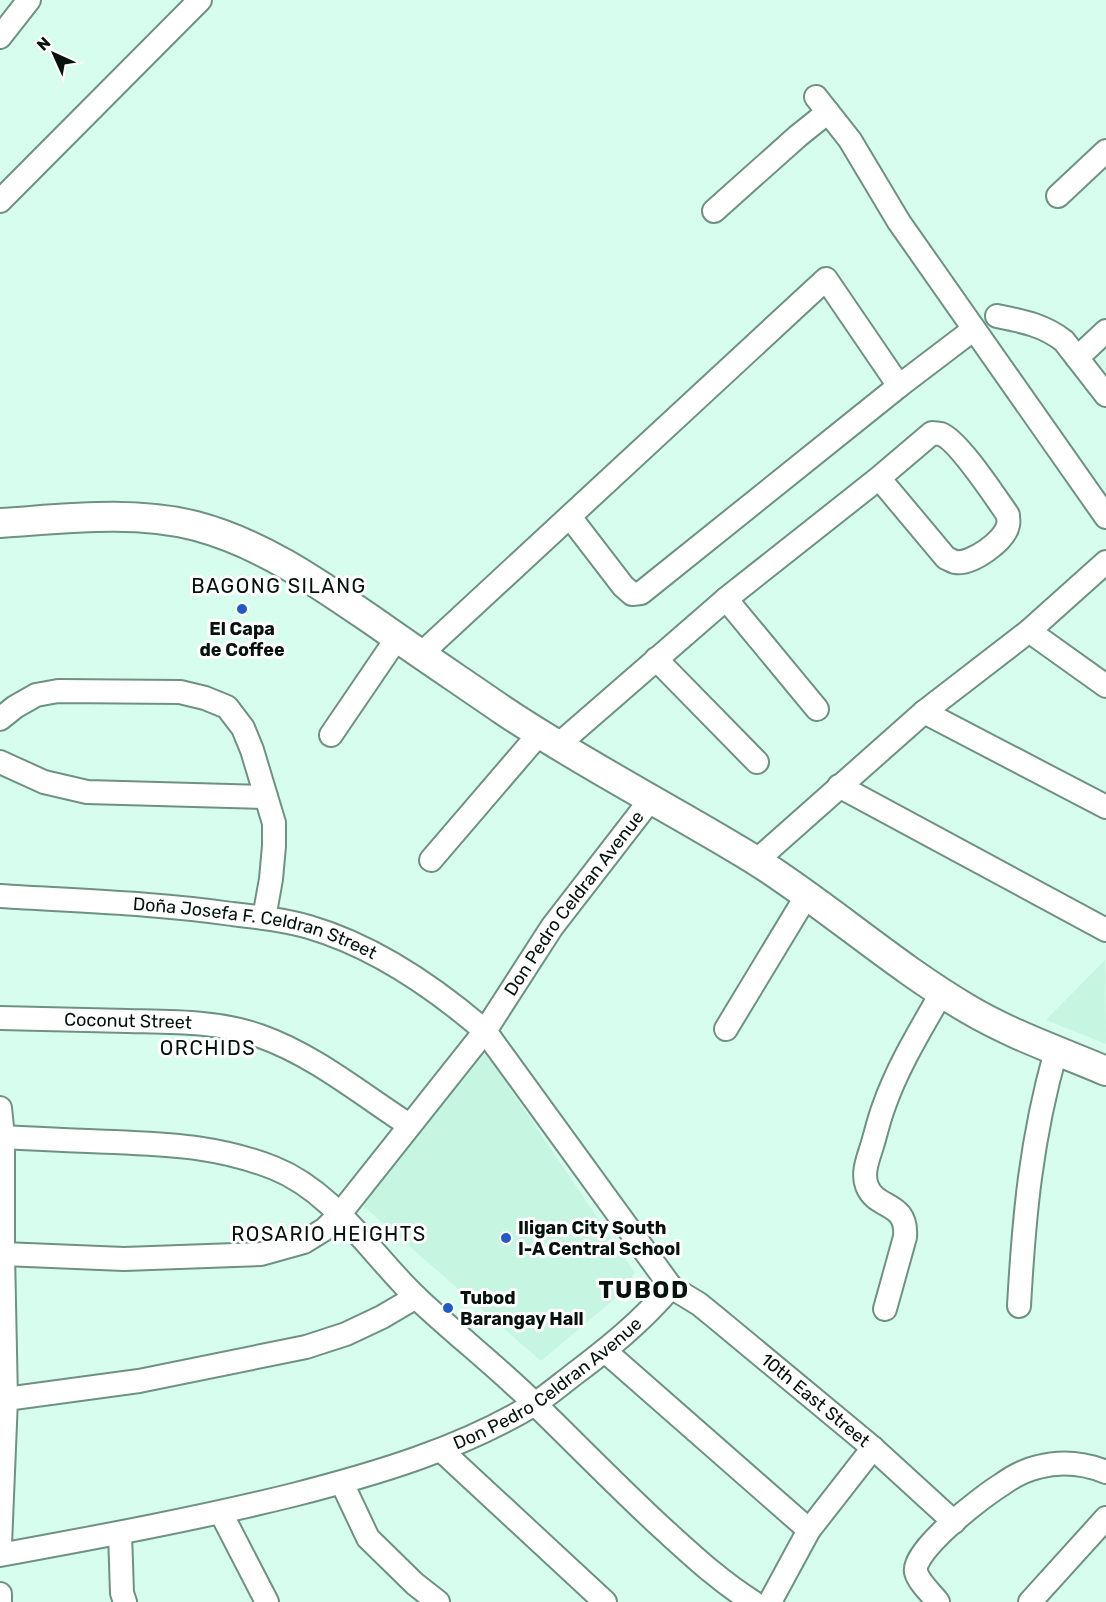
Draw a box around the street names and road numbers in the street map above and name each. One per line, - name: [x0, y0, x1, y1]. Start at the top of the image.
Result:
- street label: Don Pedro Celdran Avenue: [500, 806, 649, 1000]
- street label: Doña Josefa F. Celdran Street: [132, 893, 381, 964]
- street label: Coconut Street: [64, 1008, 193, 1034]
- street label: Don Pedro Celdran Avenue: [450, 1313, 646, 1454]
- street label: 10th East Street: [756, 1349, 874, 1452]

